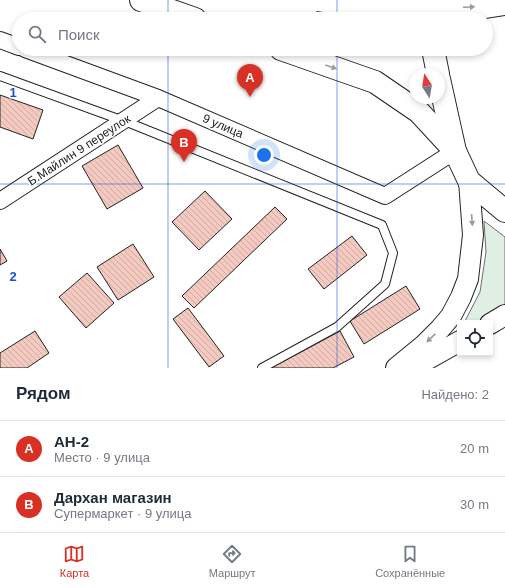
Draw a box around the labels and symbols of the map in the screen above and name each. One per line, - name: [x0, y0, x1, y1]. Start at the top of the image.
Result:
- one-way arrow: [463, 4, 475, 11]
- pin: A: [237, 64, 263, 97]
- one-way arrow: [325, 64, 337, 70]
- north arrow: [409, 68, 445, 104]
- text: 1: [9, 85, 17, 100]
- street label: Б.Майлин 9 переулок: [25, 111, 134, 188]
- street label: 9 улица: [200, 111, 246, 141]
- pin: B: [171, 129, 197, 162]
- your location: [254, 145, 274, 165]
- one-way arrow: [468, 214, 475, 226]
- text: 2: [9, 269, 17, 284]
- one-way arrow: [426, 333, 436, 343]

